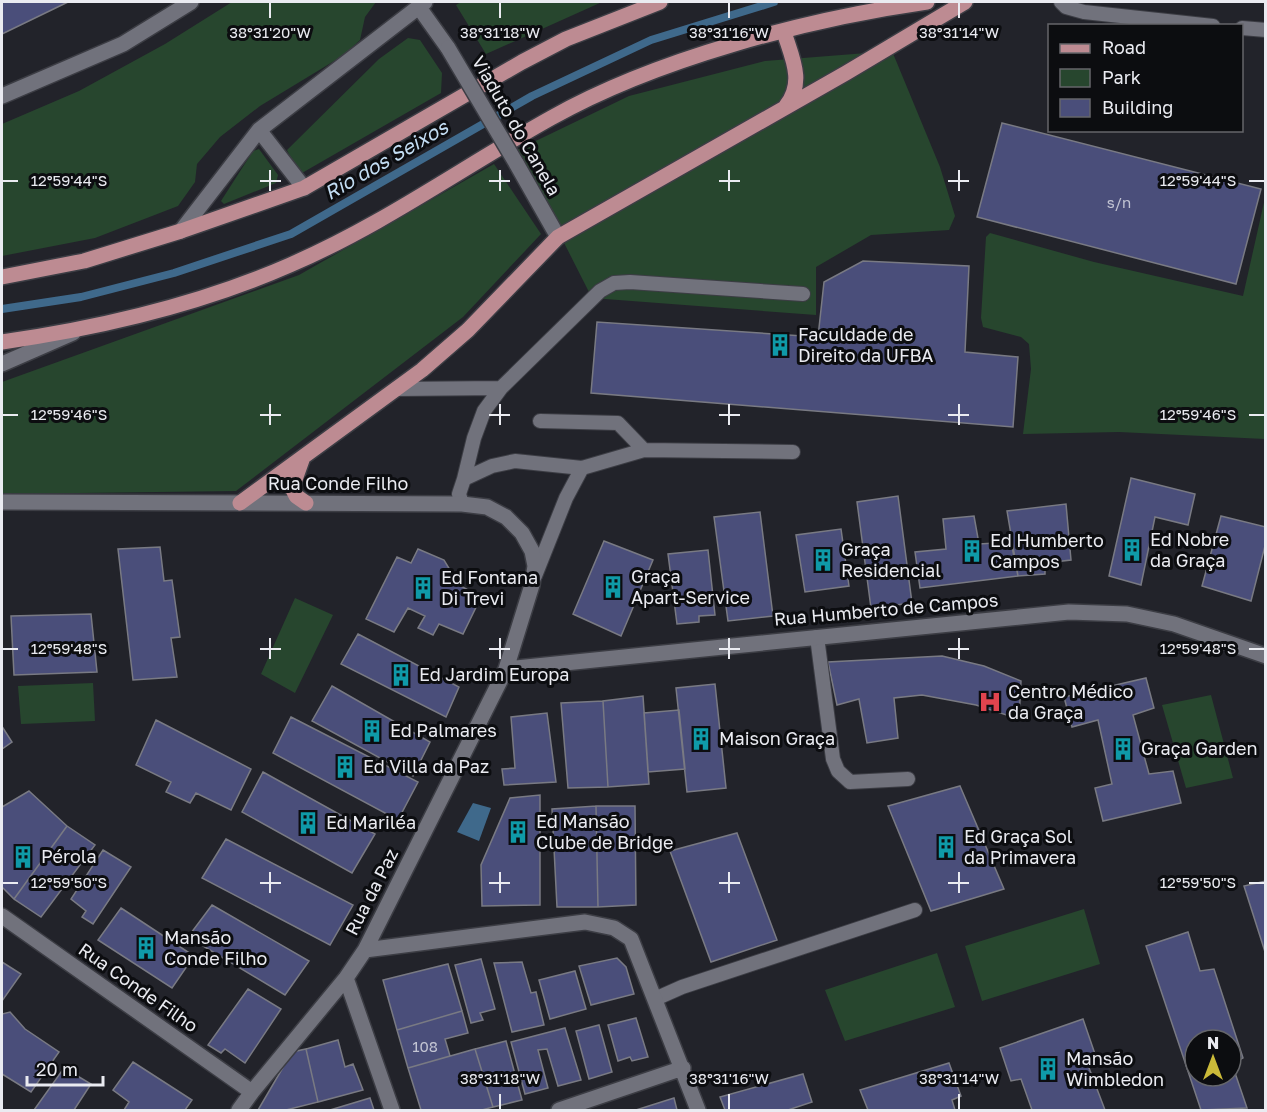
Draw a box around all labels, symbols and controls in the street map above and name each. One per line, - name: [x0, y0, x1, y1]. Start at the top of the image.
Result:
- text: 38°31'20"W: [229, 23, 311, 41]
- text: 38°31'18"W: [460, 23, 540, 41]
- text: 38°31'16"W: [689, 23, 769, 41]
- text: 38°31'14"W: [919, 23, 999, 41]
- legend: [1048, 24, 1243, 132]
- text: Road: [1102, 36, 1146, 58]
- street label: Viaduto do Canela: [468, 52, 566, 199]
- text: Park: [1102, 66, 1141, 88]
- text: Building: [1102, 96, 1173, 118]
- water label: Rio dos Seixos: [319, 113, 453, 204]
- text: 12°59'44"S: [31, 171, 107, 189]
- text: 12°59'44"S: [1160, 171, 1236, 189]
- house number: s/n: [1107, 193, 1131, 211]
- place label: Faculdade de Direito da UFBA: [798, 323, 933, 366]
- building icon: Faculdade de Direito da UFBA: [767, 332, 793, 358]
- text: 12°59'46"S: [31, 405, 107, 423]
- text: 12°59'46"S: [1160, 405, 1236, 423]
- street label: Rua Conde Filho: [268, 472, 408, 494]
- place label: Ed Nobre da Graça: [1150, 528, 1229, 571]
- place label: Ed Humberto Campos: [990, 529, 1104, 572]
- building icon: Ed Nobre da Graça: [1119, 537, 1145, 563]
- place label: Graça Residencial: [841, 538, 941, 581]
- building icon: Ed Humberto Campos: [959, 538, 985, 564]
- building icon: Graça Residencial: [810, 547, 836, 573]
- place label: Graça Apart-Service: [631, 565, 750, 608]
- place label: Ed Fontana Di Trevi: [441, 566, 538, 609]
- building icon: Graça Apart-Service: [600, 574, 626, 600]
- building icon: Ed Fontana Di Trevi: [410, 575, 436, 601]
- street label: Rua Humberto de Campos: [773, 588, 999, 630]
- text: 12°59'48"S: [31, 639, 107, 657]
- text: 12°59'48"S: [1160, 639, 1236, 657]
- building icon: Ed Jardim Europa: [388, 662, 414, 688]
- place label: Ed Jardim Europa: [419, 663, 569, 685]
- place label: Centro Médico da Graça: [1008, 680, 1133, 723]
- hospital icon: Centro Médico da Graça: [977, 689, 1003, 715]
- building icon: Ed Palmares: [359, 718, 385, 744]
- place label: Ed Palmares: [390, 719, 497, 741]
- building icon: Maison Graça: [688, 726, 714, 752]
- place label: Maison Graça: [719, 727, 835, 749]
- building icon: Graça Garden: [1110, 736, 1136, 762]
- place label: Graça Garden: [1141, 737, 1257, 759]
- building icon: Ed Villa da Paz: [332, 754, 358, 780]
- place label: Ed Villa da Paz: [363, 755, 489, 777]
- building icon: Ed Mariléa: [295, 810, 321, 836]
- place label: Ed Mansão Clube de Bridge: [536, 810, 673, 853]
- place label: Ed Mariléa: [326, 811, 416, 833]
- building icon: Ed Mansão Clube de Bridge: [505, 819, 531, 845]
- place label: Ed Graça Sol da Primavera: [964, 825, 1076, 868]
- building icon: Ed Graça Sol da Primavera: [933, 834, 959, 860]
- building icon: Pérola: [10, 844, 36, 870]
- place label: Pérola: [41, 845, 97, 867]
- street label: Rua da Paz: [340, 845, 402, 938]
- text: 12°59'50"S: [31, 873, 107, 891]
- text: 12°59'50"S: [1160, 873, 1236, 891]
- place label: Mansão Conde Filho: [164, 926, 267, 969]
- building icon: Mansão Conde Filho: [133, 935, 159, 961]
- street label: Rua Conde Filho: [75, 938, 203, 1037]
- north arrow: [1183, 1028, 1243, 1088]
- text: N: [1207, 1033, 1219, 1053]
- house number: 108: [412, 1037, 438, 1055]
- place label: Mansão Wimbledon: [1066, 1047, 1164, 1090]
- scale bar: [27, 1049, 104, 1087]
- building icon: Mansão Wimbledon: [1035, 1056, 1061, 1082]
- text: 20 m: [36, 1058, 78, 1080]
- text: 38°31'18"W: [460, 1069, 540, 1087]
- text: 38°31'16"W: [689, 1069, 769, 1087]
- text: 38°31'14"W: [919, 1069, 999, 1087]

